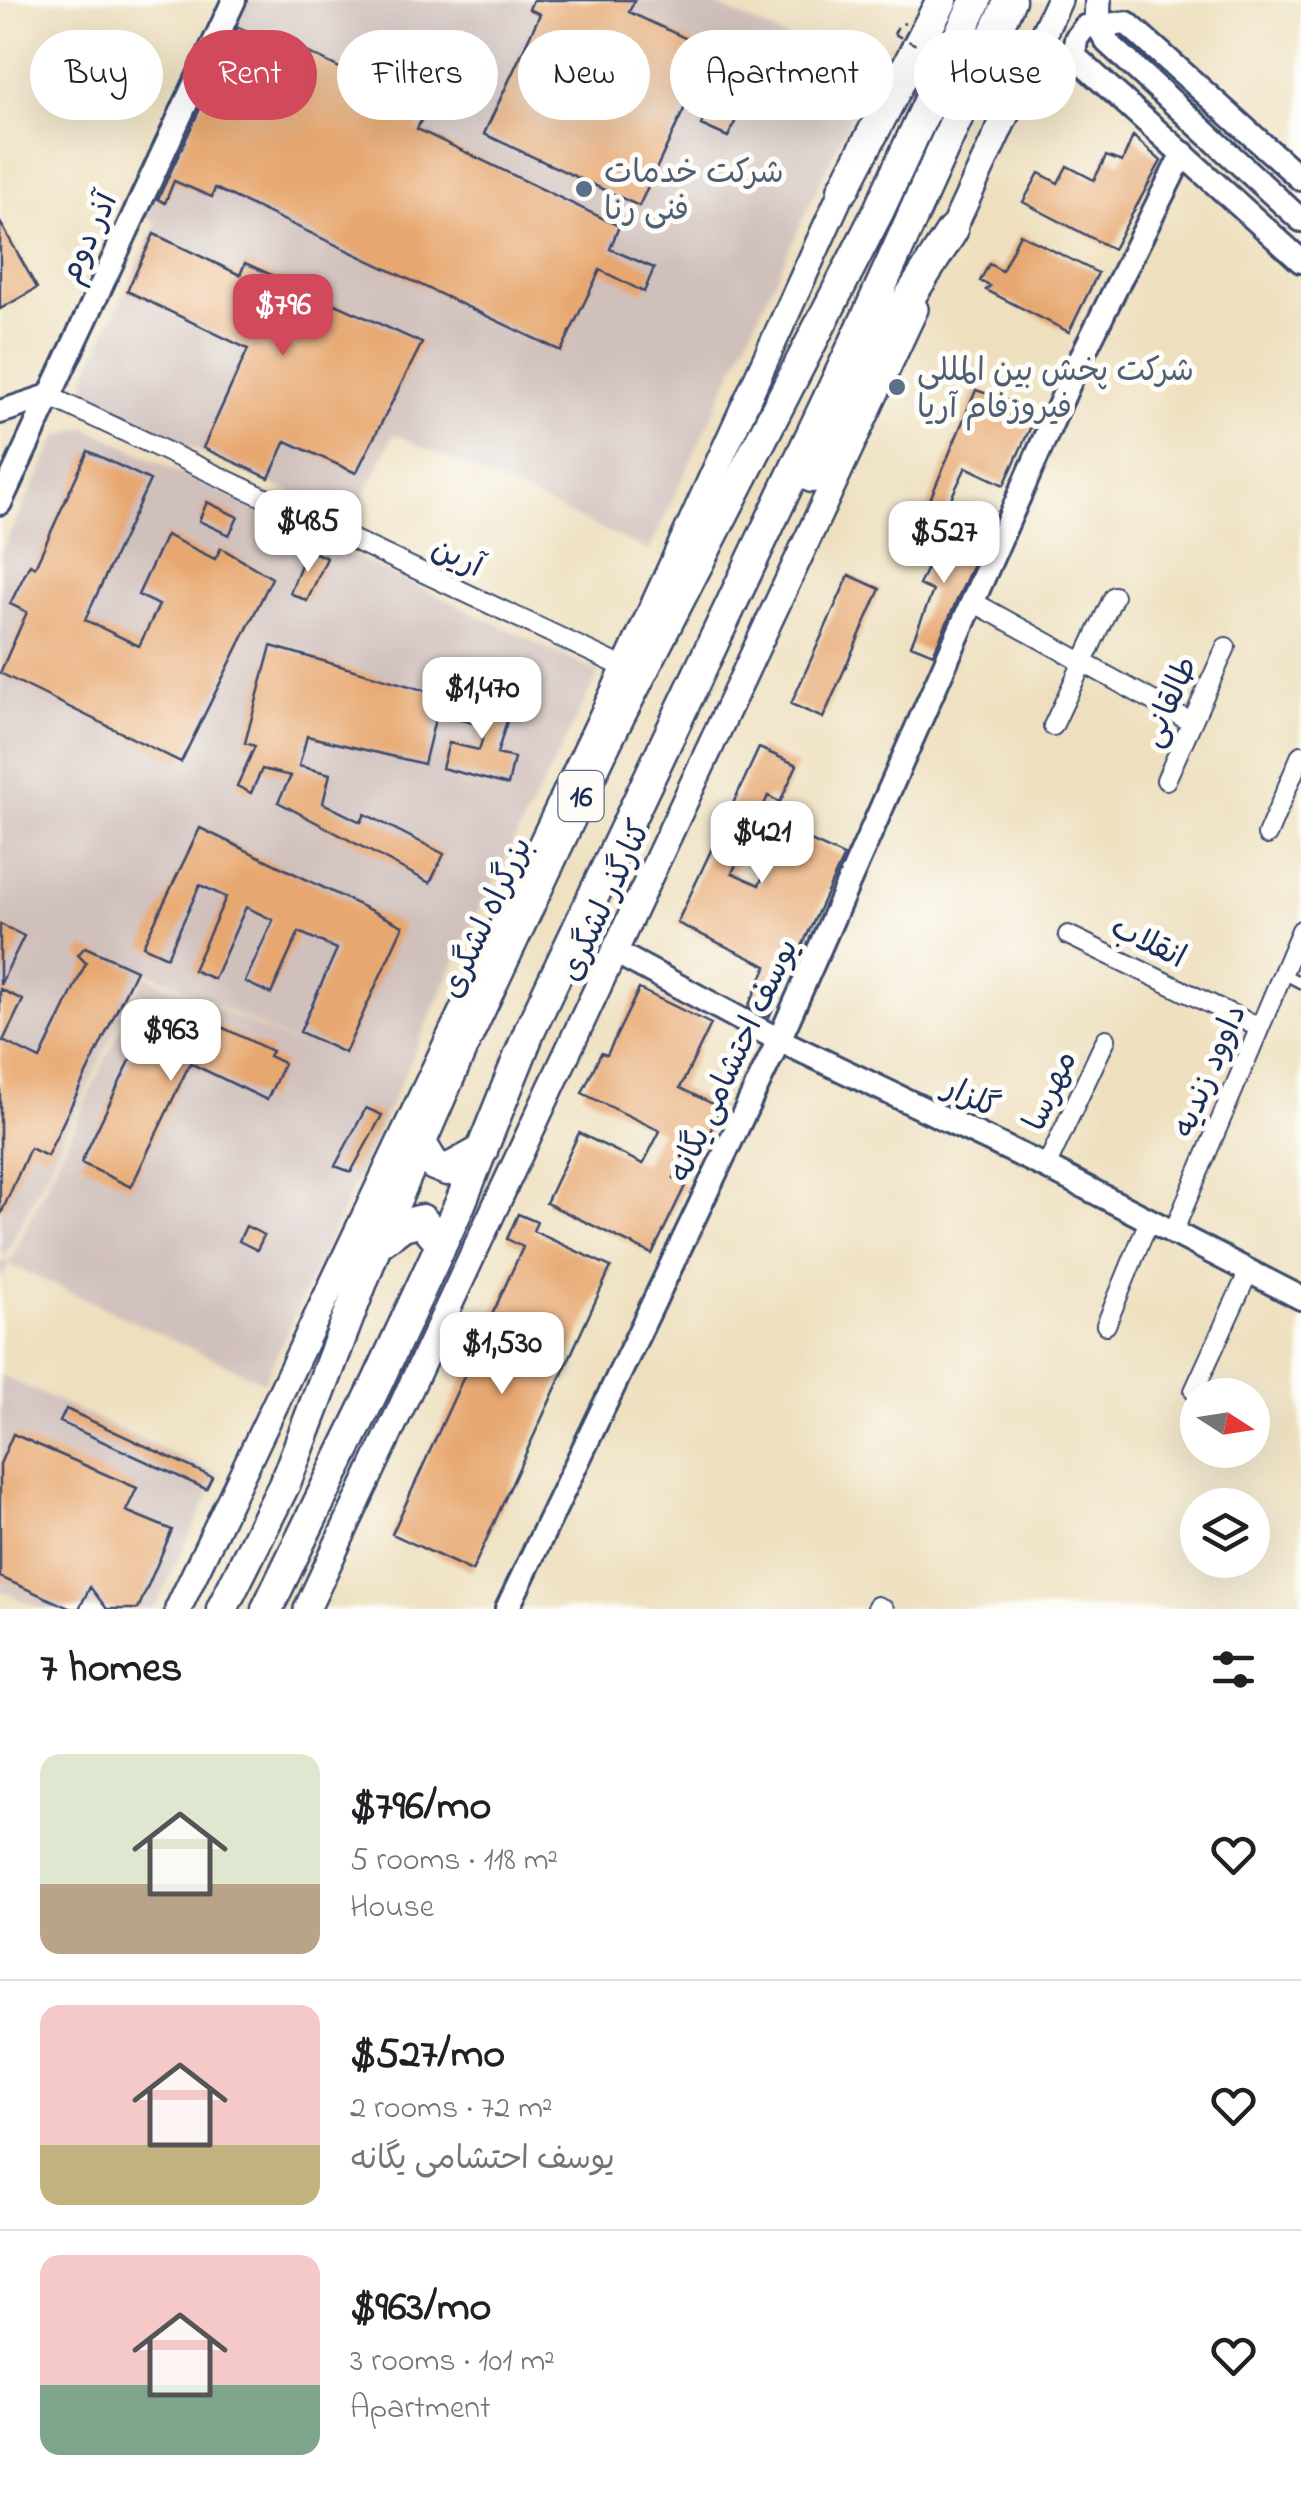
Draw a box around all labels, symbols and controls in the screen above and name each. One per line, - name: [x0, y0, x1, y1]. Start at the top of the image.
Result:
- chip: Buy: [30, 30, 163, 120]
- chip: Rent: [183, 30, 317, 120]
- chip: Filters: [337, 30, 498, 120]
- chip: New: [518, 30, 650, 120]
- chip: Apartment: [670, 30, 894, 120]
- chip: House: [914, 30, 1076, 120]
- place label: شرکت خدمات فنی رنا: [604, 151, 784, 235]
- marker: شرکت خدمات فنی رنا: [573, 178, 595, 200]
- street label: آذر دوم: [49, 184, 132, 292]
- pin: $796: [224, 274, 342, 359]
- text: $796: [255, 283, 311, 330]
- place label: شرکت پخش بین المللی فیروزفام آریا: [917, 349, 1194, 433]
- marker: شرکت پخش بین المللی فیروزفام آریا: [886, 376, 908, 398]
- pin: $485: [249, 490, 367, 575]
- text: $485: [277, 499, 339, 546]
- pin: $527: [885, 501, 1003, 586]
- text: $527: [911, 510, 977, 557]
- street label: آرین: [423, 527, 491, 592]
- street label: طالقانی: [1130, 649, 1212, 755]
- pin: $1,470: [401, 657, 563, 742]
- text: $1,470: [444, 666, 520, 713]
- road number: 16: [558, 771, 604, 821]
- pin: $421: [703, 801, 821, 886]
- text: $421: [733, 810, 791, 857]
- street label: کنارگذر لشگری: [549, 813, 665, 990]
- street label: بزرگراه لشگری: [430, 830, 546, 1007]
- street label: انقلاب: [1102, 906, 1193, 983]
- street label: یوسف احتشامی یگانه: [658, 932, 812, 1191]
- street label: داوود زندیه: [1162, 998, 1260, 1145]
- pin: $963: [112, 999, 230, 1084]
- text: $963: [143, 1008, 199, 1055]
- street label: مهرسا: [1013, 1043, 1091, 1139]
- street label: گلزار: [932, 1065, 1006, 1133]
- pin: $1,530: [421, 1312, 583, 1397]
- text: $1,530: [462, 1321, 542, 1368]
- north arrow: [1180, 1378, 1270, 1468]
- map controls: [1180, 1378, 1270, 1578]
- button: layers: [1180, 1488, 1270, 1578]
- text: 7 homes: [40, 1639, 182, 1700]
- icon: filters: [1206, 1642, 1261, 1697]
- text: $796/mo: [350, 1777, 491, 1838]
- icon: home: [120, 1794, 240, 1914]
- icon: heart: [1206, 1827, 1261, 1882]
- text: 5 rooms · 118 m²: [350, 1838, 558, 1885]
- text: House: [350, 1885, 434, 1932]
- text: $527/mo: [350, 2025, 505, 2086]
- icon: home: [120, 2045, 240, 2165]
- icon: heart: [1206, 2078, 1261, 2133]
- text: 2 rooms · 72 m²: [350, 2086, 552, 2133]
- text: یوسف احتشامی یگانه: [350, 2137, 615, 2184]
- text: $963/mo: [350, 2278, 491, 2339]
- icon: home: [120, 2295, 240, 2415]
- icon: heart: [1206, 2328, 1261, 2383]
- text: 3 rooms · 101 m²: [350, 2339, 555, 2386]
- text: Apartment: [350, 2386, 491, 2433]

